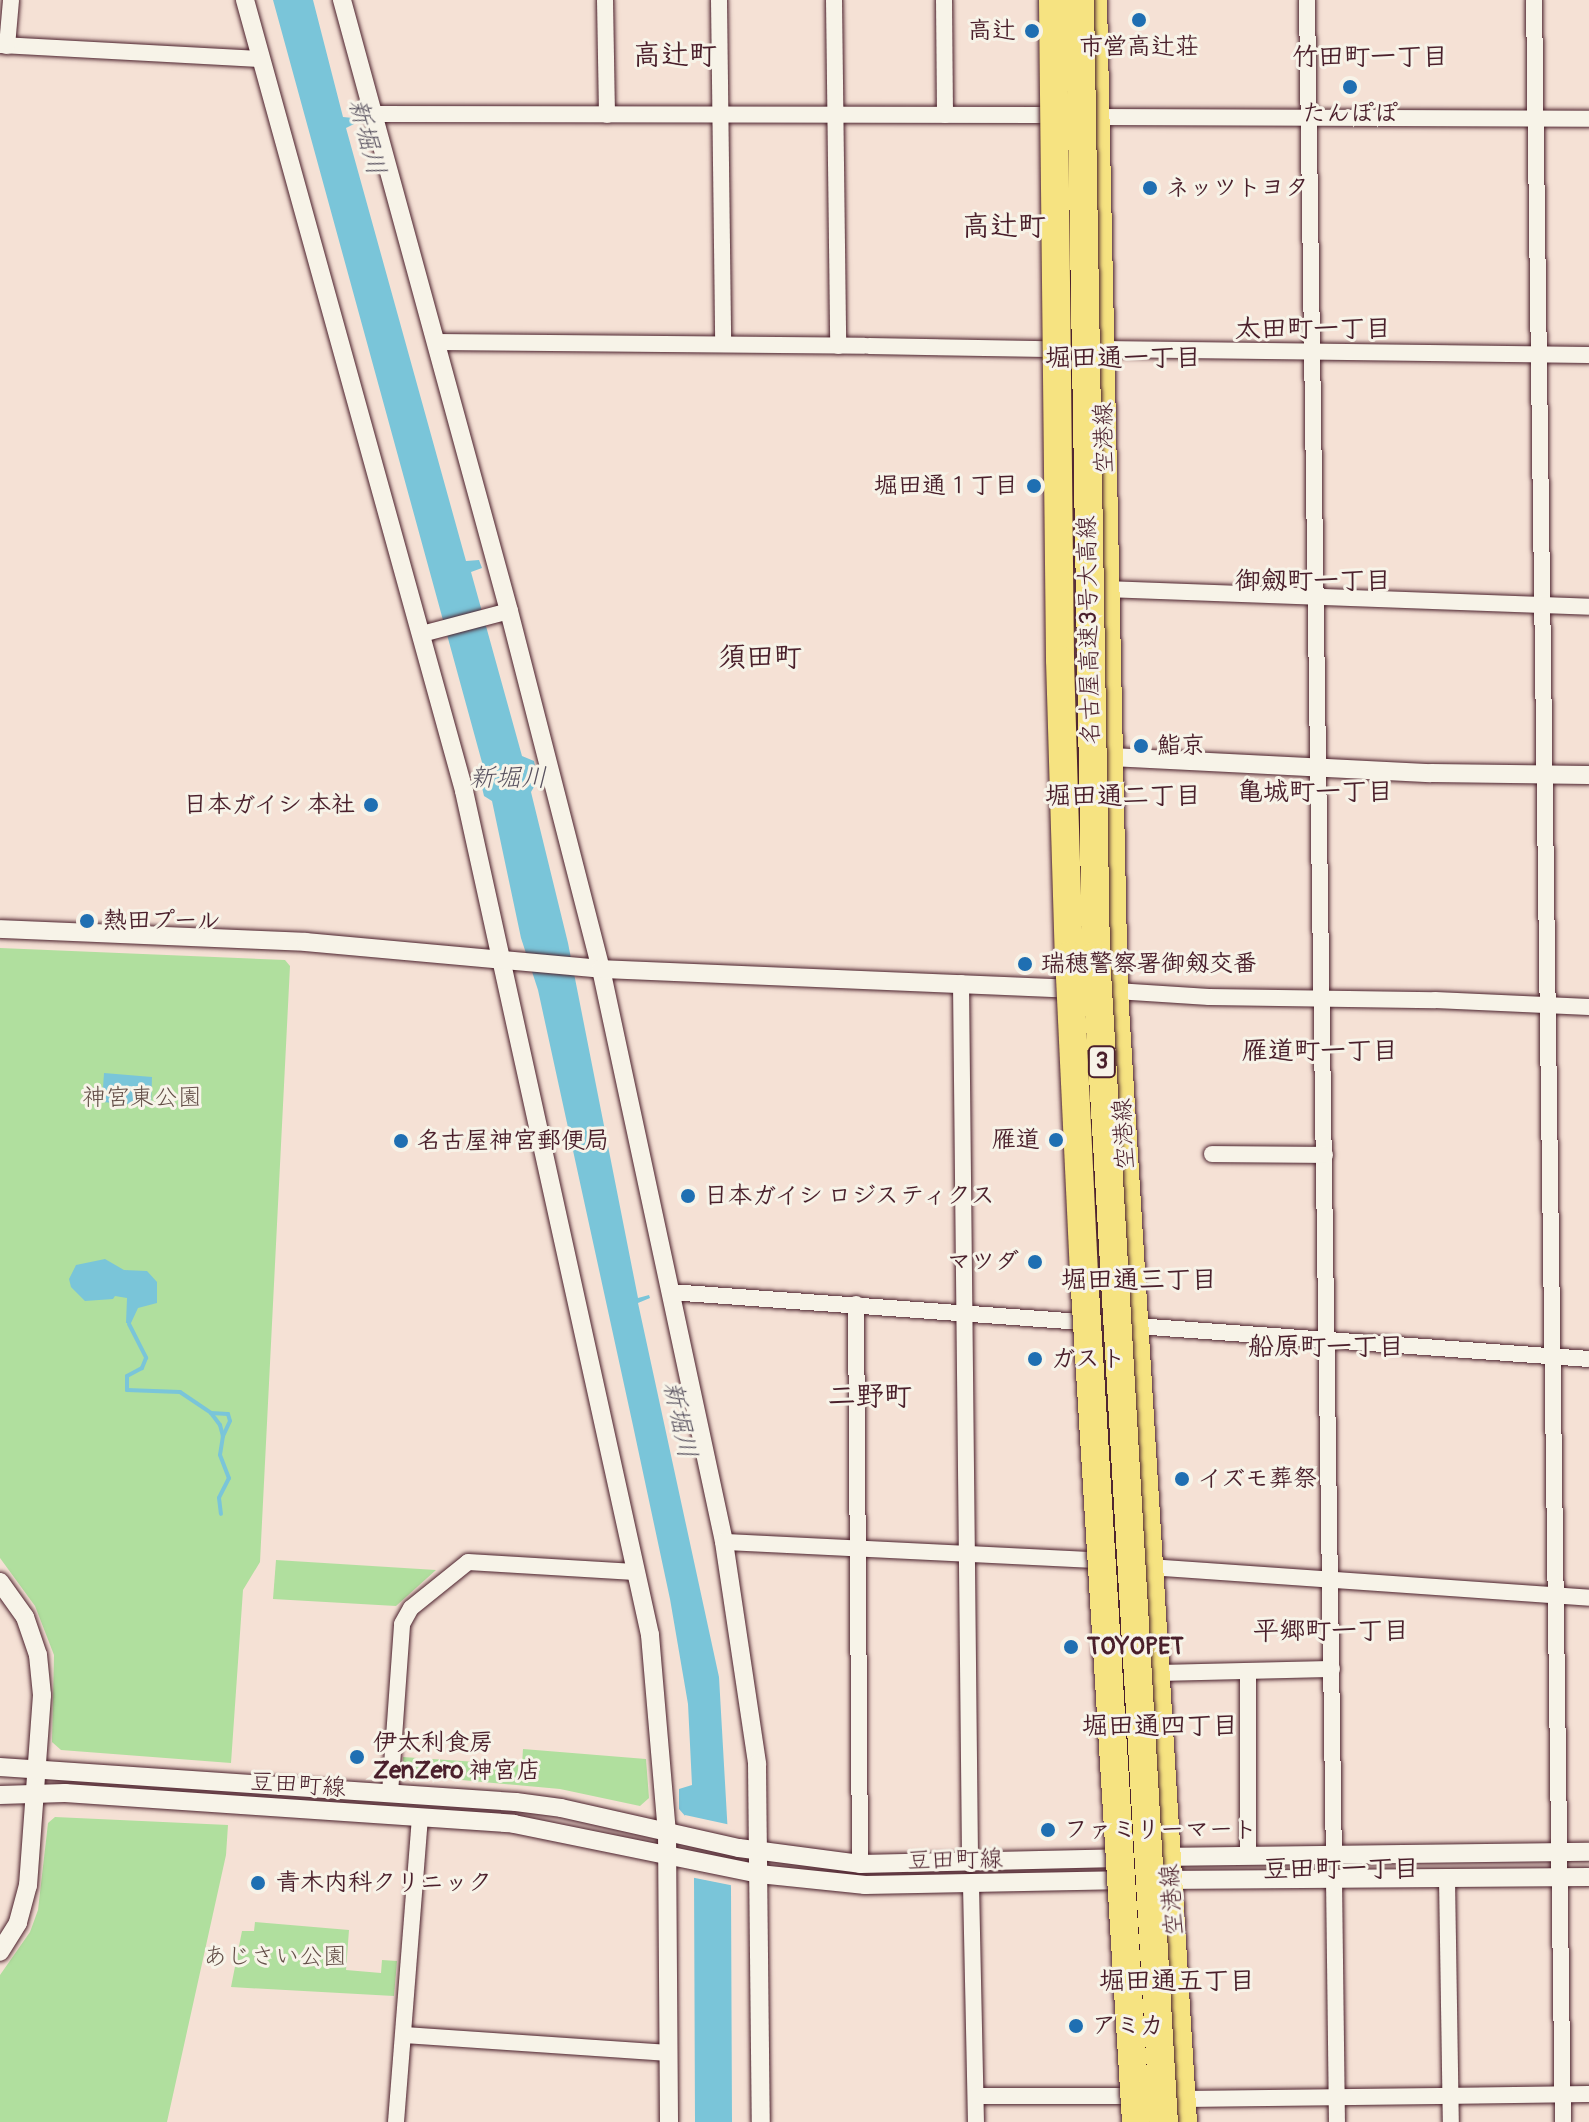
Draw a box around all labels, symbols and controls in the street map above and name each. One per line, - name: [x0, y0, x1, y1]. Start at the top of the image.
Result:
- marker: 市営高辻荘: [1130, 11, 1148, 29]
- place label: 高辻: [968, 17, 1016, 45]
- marker: 高辻: [1023, 22, 1041, 40]
- place label: 市営高辻荘: [1079, 33, 1199, 61]
- district label: 高辻町: [633, 39, 717, 73]
- district label: 竹田町一丁目: [1292, 42, 1448, 74]
- marker: たんぽぽ: [1341, 78, 1359, 96]
- water label: 新堀川: [341, 95, 391, 179]
- place label: たんぽぽ: [1302, 100, 1398, 128]
- place label: ネッツトヨタ: [1166, 174, 1310, 202]
- marker: ネッツトヨタ: [1141, 179, 1159, 197]
- district label: 高辻町: [962, 210, 1046, 244]
- district label: 太田町一丁目: [1235, 314, 1391, 346]
- district label: 堀田通一丁目: [1045, 343, 1201, 375]
- street label: 空港線: [1089, 402, 1119, 474]
- place label: 堀田通１丁目: [874, 472, 1018, 500]
- marker: 堀田通１丁目: [1025, 477, 1043, 495]
- street label: 名古屋高速3号大高線: [1073, 515, 1105, 745]
- district label: 御劔町一丁目: [1235, 566, 1391, 598]
- district label: 須田町: [718, 641, 802, 675]
- place label: 鮨京: [1157, 732, 1205, 760]
- marker: 鮨京: [1132, 737, 1150, 755]
- water label: 新堀川: [469, 763, 547, 795]
- district label: 亀城町一丁目: [1237, 777, 1393, 809]
- district label: 堀田通二丁目: [1045, 781, 1201, 813]
- place label: 日本ガイシ 本社: [182, 791, 355, 819]
- marker: 日本ガイシ 本社: [362, 796, 380, 814]
- place label: 熱田プール: [103, 907, 222, 935]
- marker: 熱田プール: [78, 912, 96, 930]
- place label: 瑞穂警察署御剱交番: [1041, 950, 1257, 978]
- marker: 瑞穂警察署御剱交番: [1016, 955, 1034, 973]
- district label: 雁道町一丁目: [1242, 1036, 1398, 1068]
- road number: 3: [1086, 1044, 1118, 1080]
- park label: 神宮東公園: [82, 1084, 202, 1112]
- street label: 空港線: [1108, 1097, 1140, 1171]
- place label: 雁道: [992, 1126, 1040, 1154]
- place label: 名古屋神宮郵便局: [417, 1127, 609, 1155]
- marker: 雁道: [1047, 1131, 1065, 1149]
- marker: 名古屋神宮郵便局: [392, 1132, 410, 1150]
- place label: 日本ガイシ ロジスティクス: [704, 1182, 997, 1210]
- marker: 日本ガイシ ロジスティクス: [679, 1187, 697, 1205]
- place label: マツダ: [947, 1248, 1019, 1276]
- marker: マツダ: [1026, 1253, 1044, 1271]
- district label: 堀田通三丁目: [1061, 1265, 1217, 1297]
- district label: 船原町一丁目: [1248, 1332, 1404, 1364]
- place label: ガスト: [1051, 1345, 1123, 1373]
- marker: ガスト: [1026, 1350, 1044, 1368]
- water label: 新堀川: [656, 1379, 702, 1461]
- district label: 二野町: [828, 1380, 912, 1414]
- place label: イズモ葬祭: [1198, 1465, 1318, 1493]
- marker: イズモ葬祭: [1173, 1470, 1191, 1488]
- district label: 平郷町一丁目: [1253, 1616, 1409, 1648]
- place label: TOYOPET: [1087, 1633, 1184, 1661]
- marker: TOYOPET: [1062, 1638, 1080, 1656]
- district label: 堀田通四丁目: [1082, 1711, 1238, 1743]
- place label: 伊太利食房 ZenZero 神宮店: [373, 1729, 541, 1785]
- marker: 伊太利食房 ZenZero 神宮店: [348, 1748, 366, 1766]
- street label: 豆田町線: [249, 1767, 347, 1803]
- place label: ファミリーマート: [1064, 1816, 1256, 1844]
- marker: ファミリーマート: [1039, 1821, 1057, 1839]
- street label: 豆田町線: [907, 1845, 1003, 1875]
- district label: 豆田町一丁目: [1263, 1854, 1419, 1886]
- street label: 空港線: [1155, 1863, 1189, 1937]
- place label: 青木内科クリニック: [276, 1869, 492, 1897]
- marker: 青木内科クリニック: [247, 1872, 269, 1894]
- park label: あじさい公園: [203, 1943, 347, 1971]
- district label: 堀田通五丁目: [1099, 1966, 1255, 1998]
- place label: アミカ: [1092, 2012, 1164, 2040]
- marker: アミカ: [1067, 2017, 1085, 2035]

